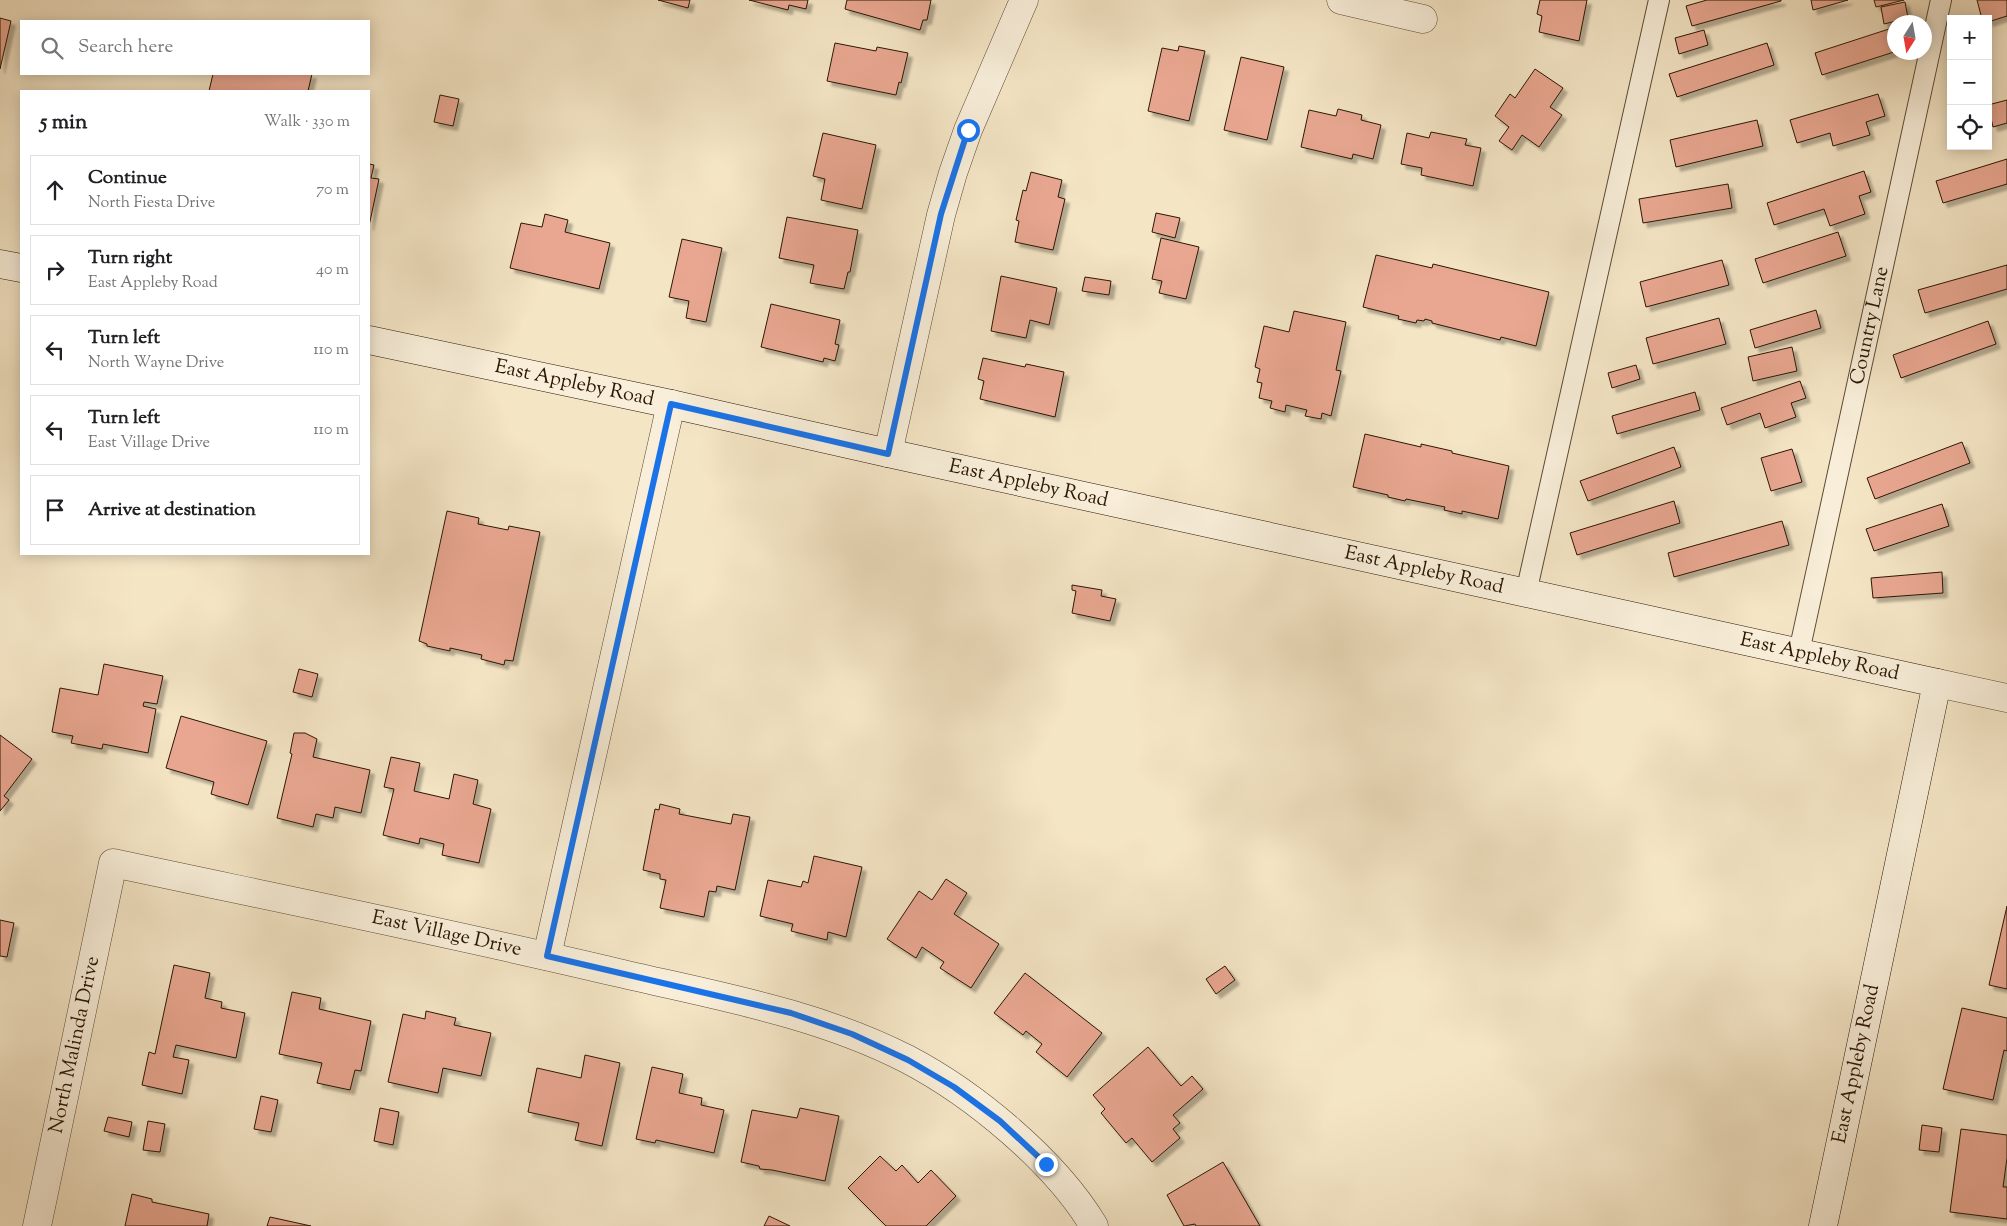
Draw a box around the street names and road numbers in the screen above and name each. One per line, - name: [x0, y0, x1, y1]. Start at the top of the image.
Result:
- street label: Country Lane: [1843, 264, 1897, 388]
- street label: East Appleby Road: [492, 353, 657, 415]
- street label: East Appleby Road: [946, 452, 1111, 515]
- street label: East Appleby Road: [1342, 539, 1507, 602]
- street label: East Appleby Road: [1737, 626, 1902, 689]
- street label: East Village Drive: [369, 904, 524, 964]
- street label: North Malinda Drive: [42, 954, 108, 1136]
- street label: East Appleby Road: [1826, 982, 1888, 1146]

